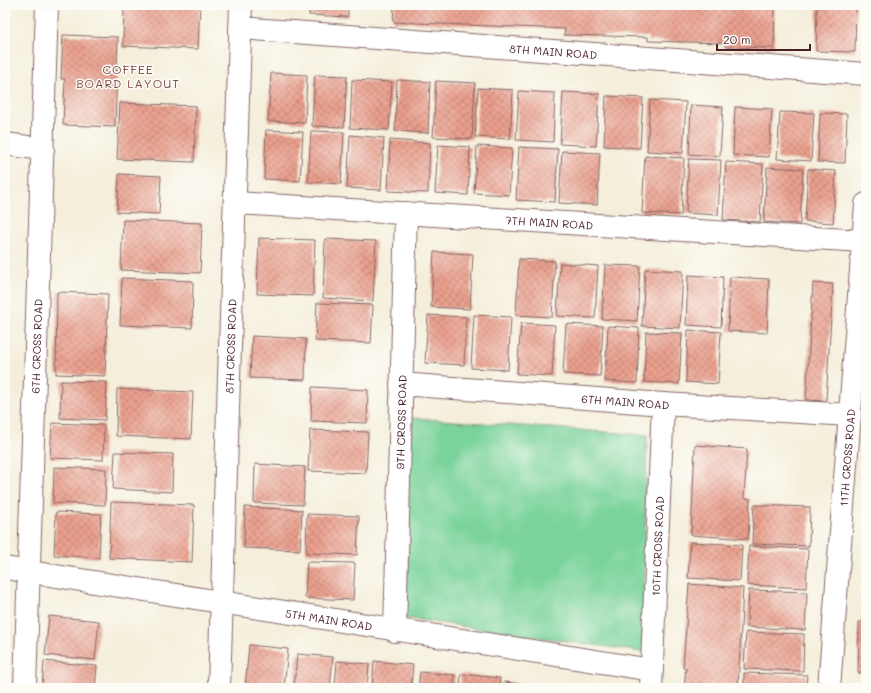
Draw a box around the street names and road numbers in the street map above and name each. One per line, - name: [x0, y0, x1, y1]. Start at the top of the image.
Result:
- street label: 8TH MAIN ROAD: [509, 40, 598, 62]
- street label: 7TH MAIN ROAD: [505, 212, 594, 232]
- street label: 6TH CROSS ROAD: [27, 299, 45, 394]
- street label: 8TH CROSS ROAD: [221, 299, 239, 394]
- street label: 9TH CROSS ROAD: [392, 375, 409, 470]
- street label: 6TH MAIN ROAD: [581, 390, 670, 412]
- street label: 11TH CROSS ROAD: [835, 408, 858, 507]
- street label: 10TH CROSS ROAD: [647, 496, 667, 596]
- street label: 5TH MAIN ROAD: [284, 605, 374, 633]

